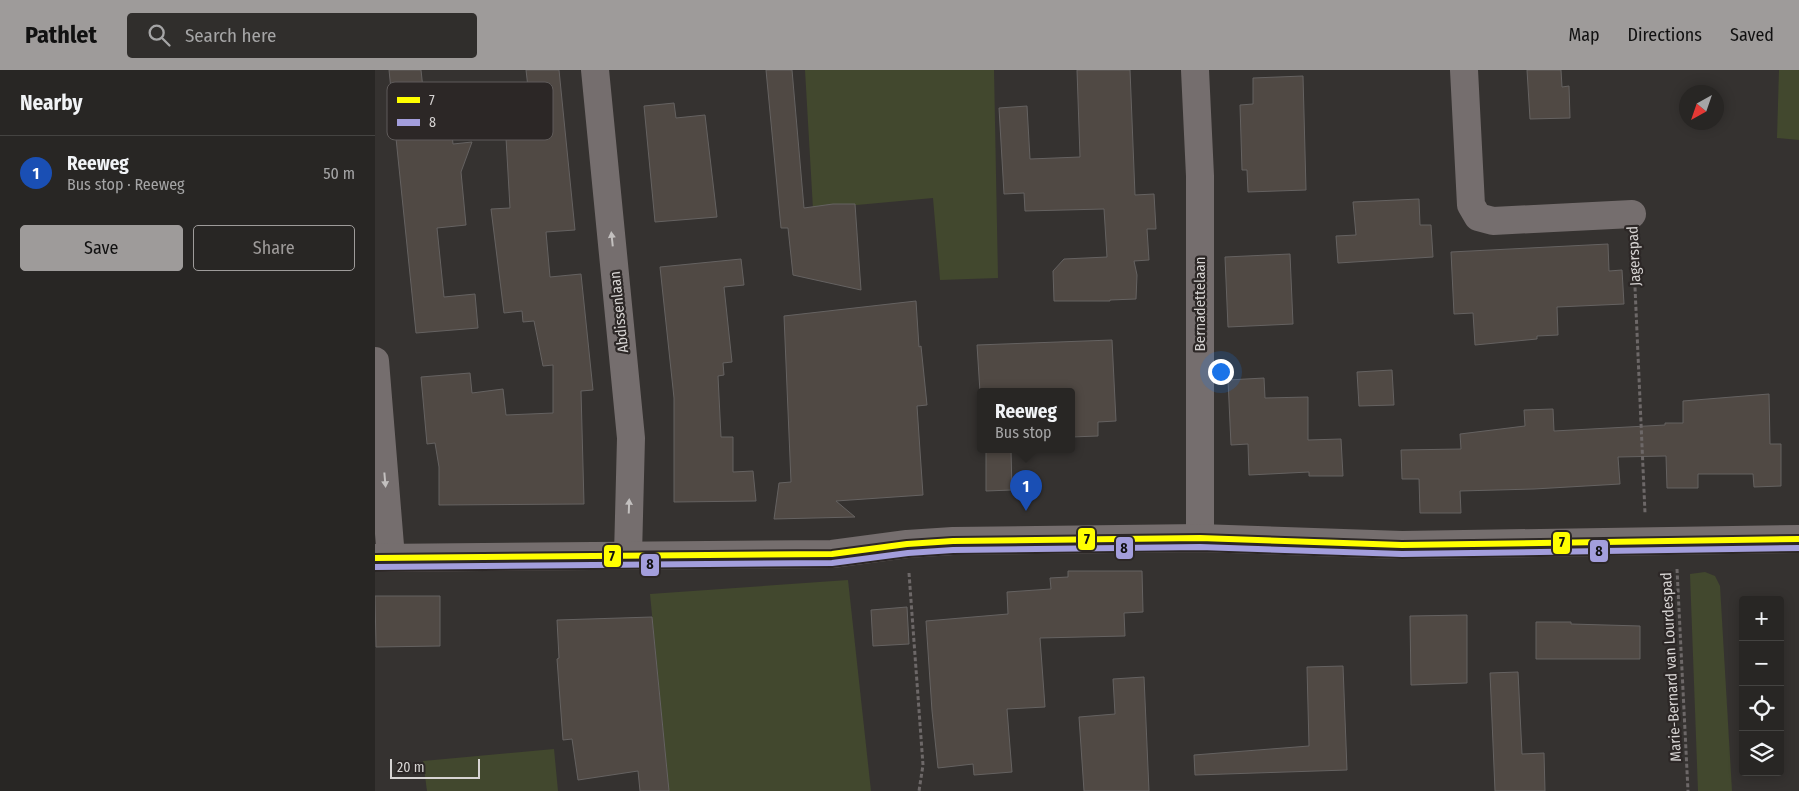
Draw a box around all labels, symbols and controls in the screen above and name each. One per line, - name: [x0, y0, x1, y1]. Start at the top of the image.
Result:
- search box: [127, 13, 477, 58]
- text: Pathlet: [25, 21, 97, 49]
- icon: search: [145, 21, 173, 49]
- text: Search here: [185, 24, 276, 47]
- text: Map: [1568, 24, 1600, 46]
- text: Directions: [1628, 24, 1702, 46]
- text: Saved: [1730, 24, 1774, 46]
- legend: [387, 82, 553, 140]
- north arrow: [1679, 85, 1724, 130]
- text: Nearby: [20, 90, 82, 116]
- text: 7: [429, 92, 435, 109]
- text: 8: [429, 114, 436, 131]
- text: Reeweg: [67, 152, 129, 175]
- text: 1: [33, 164, 39, 183]
- text: 50 m: [323, 164, 355, 183]
- text: Bus stop · Reeweg: [67, 175, 185, 194]
- button: Save: [20, 225, 183, 271]
- button: Share: [193, 225, 355, 271]
- street label: Jagerspad: [1623, 225, 1645, 287]
- one-way arrow: [608, 231, 616, 247]
- street label: Bernadettelaan: [1191, 257, 1209, 351]
- street label: Abdissenlaan: [606, 270, 632, 354]
- your location: [1208, 359, 1234, 385]
- popup: [977, 388, 1075, 453]
- text: Reeweg: [995, 400, 1057, 423]
- text: Bus stop: [995, 423, 1052, 442]
- pin: 1: [1010, 470, 1042, 511]
- one-way arrow: [381, 472, 389, 488]
- one-way arrow: [625, 498, 633, 514]
- line badge: 7: [1077, 527, 1096, 551]
- text: 7: [1084, 531, 1090, 548]
- line badge: 7: [1552, 531, 1571, 555]
- text: 7: [1559, 534, 1565, 551]
- line badge: 8: [1115, 536, 1134, 560]
- line badge: 8: [1589, 539, 1609, 563]
- text: 8: [1120, 540, 1128, 557]
- text: 8: [1595, 543, 1603, 560]
- line badge: 7: [603, 544, 622, 568]
- text: 7: [609, 548, 615, 565]
- line badge: 8: [640, 553, 660, 577]
- text: 8: [646, 556, 654, 573]
- street label: Marie-Bernard van Lourdespad: [1657, 572, 1685, 762]
- map controls: [1739, 596, 1784, 776]
- button: +: [1739, 596, 1784, 641]
- button: −: [1739, 641, 1784, 686]
- button: locate: [1739, 686, 1784, 731]
- button: layers: [1739, 731, 1784, 776]
- scale bar: [390, 756, 480, 779]
- text: 20 m: [397, 759, 425, 776]

